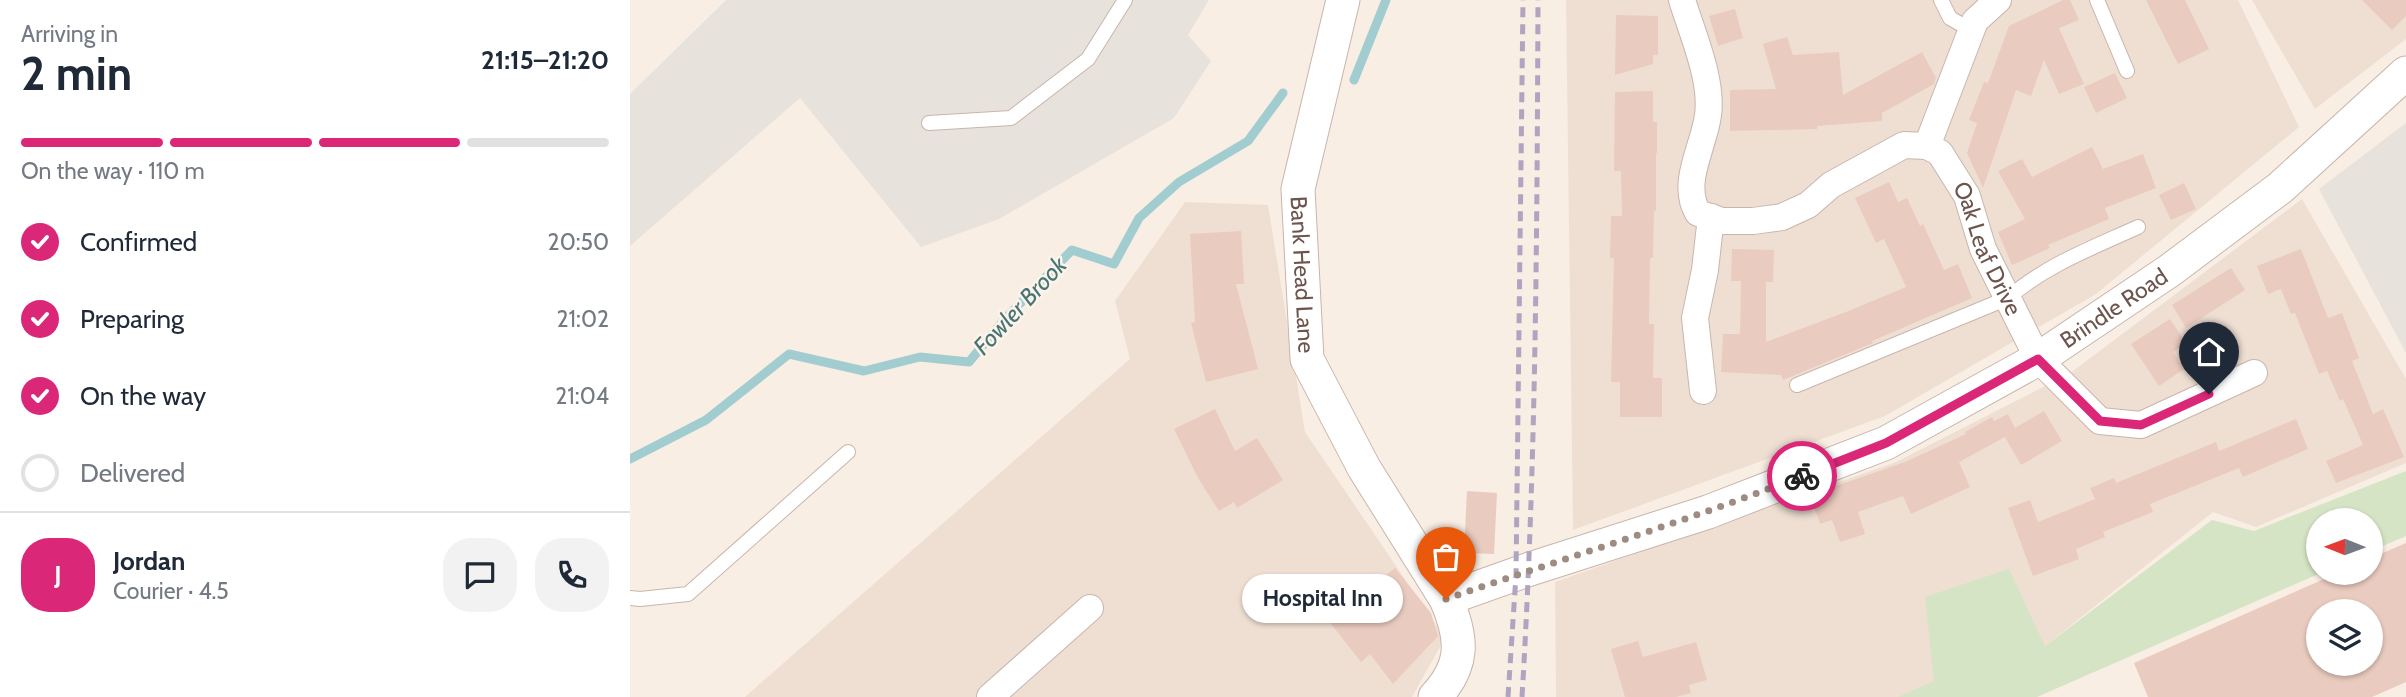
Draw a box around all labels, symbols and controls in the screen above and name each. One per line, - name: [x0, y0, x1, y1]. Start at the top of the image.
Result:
- text: Arriving in: [21, 20, 118, 48]
- text: 21:15–21:20: [481, 44, 609, 76]
- text: 2 min: [21, 46, 132, 102]
- text: On the way · 110 m: [21, 157, 205, 185]
- street label: Oak Leaf Drive: [1947, 176, 2028, 320]
- street label: Bank Head Lane: [1284, 195, 1321, 354]
- icon: check: [21, 223, 59, 261]
- text: Confirmed: [80, 226, 197, 258]
- text: 20:50: [548, 228, 609, 256]
- water label: Fowler Brook: [967, 250, 1073, 361]
- street label: Brindle Road: [2055, 262, 2173, 354]
- icon: check: [21, 300, 59, 338]
- text: Preparing: [80, 303, 184, 335]
- text: 21:02: [557, 305, 609, 333]
- pin: [2179, 322, 2239, 394]
- icon: home: [2190, 333, 2228, 371]
- icon: check: [21, 377, 59, 415]
- text: On the way: [80, 380, 206, 412]
- text: 21:04: [555, 382, 609, 410]
- courier: [1767, 441, 1837, 511]
- text: Delivered: [80, 457, 185, 489]
- icon: bike: [1783, 457, 1821, 495]
- north arrow: [2306, 508, 2384, 584]
- map controls: [2306, 508, 2383, 676]
- pin: [1416, 527, 1476, 599]
- button: chat: [443, 538, 517, 612]
- button: phone: [535, 538, 609, 612]
- icon: bag: [1427, 538, 1465, 576]
- text: Jordan: [113, 545, 185, 577]
- text: J: [54, 559, 62, 591]
- callout: Hospital Inn: [1243, 574, 1404, 624]
- text: Courier · 4.5: [113, 577, 229, 605]
- text: Hospital Inn: [1262, 584, 1383, 612]
- button: layers: [2306, 599, 2383, 676]

